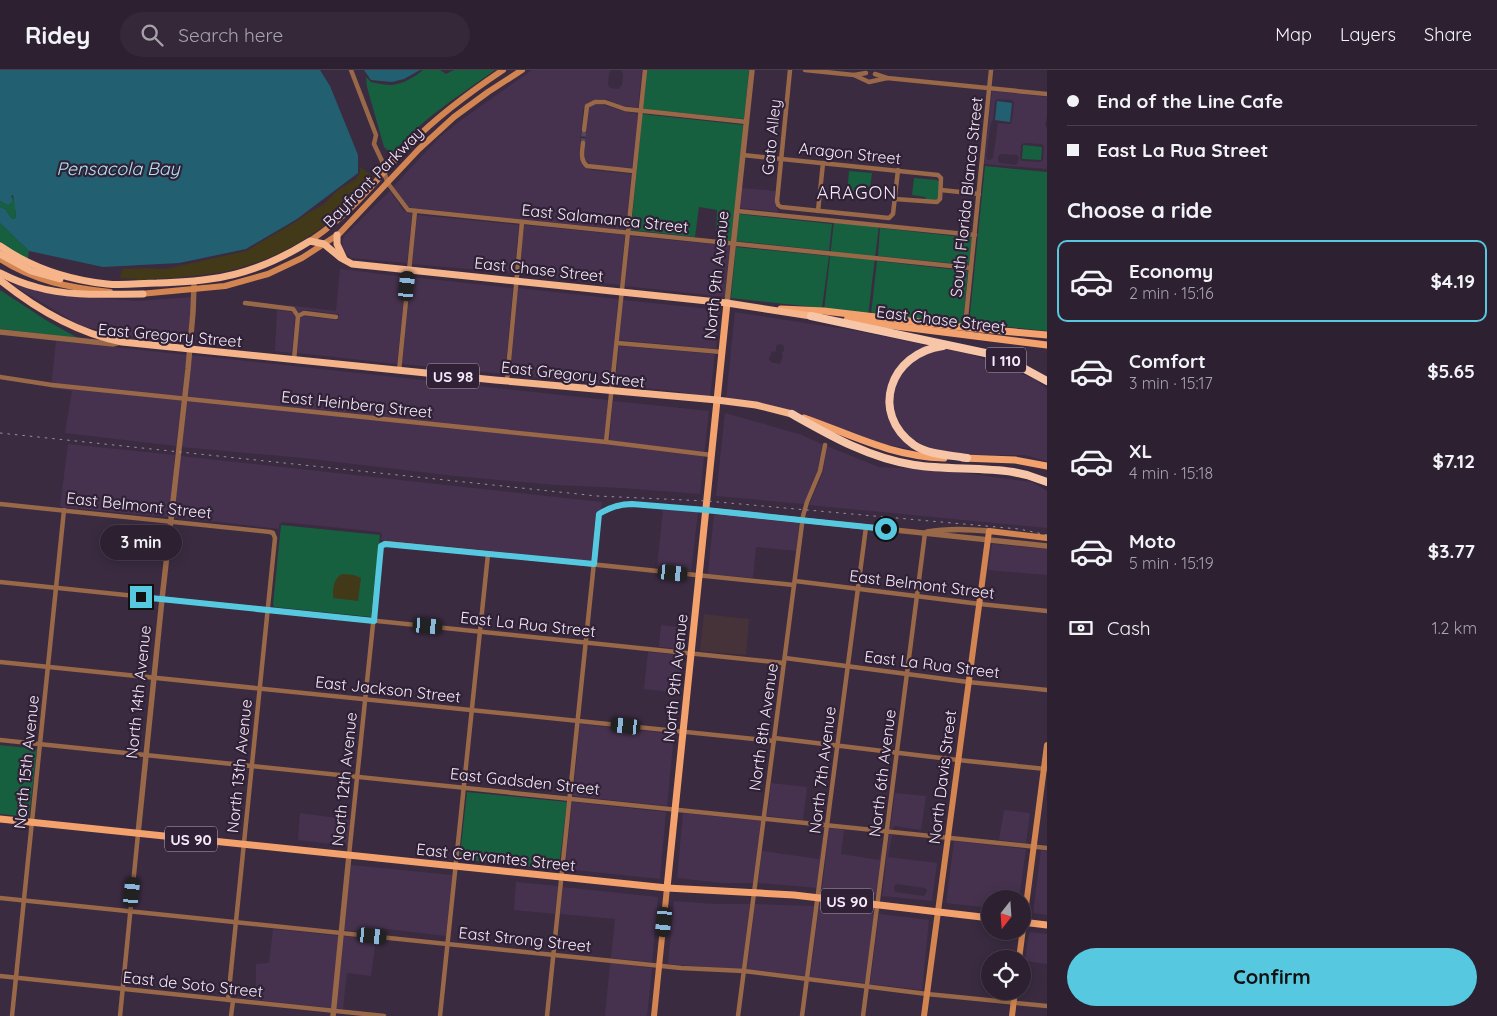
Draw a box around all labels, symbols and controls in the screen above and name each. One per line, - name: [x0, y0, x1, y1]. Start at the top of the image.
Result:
- search box: [120, 12, 470, 57]
- text: Ridey: [25, 20, 90, 50]
- icon: search: [138, 21, 166, 49]
- text: Search here: [178, 23, 283, 47]
- text: Map: [1275, 23, 1312, 46]
- text: Layers: [1340, 23, 1396, 46]
- text: Share: [1424, 23, 1472, 46]
- text: End of the Line Cafe: [1097, 89, 1283, 113]
- street label: South Florida Blanca Street: [946, 96, 986, 298]
- street label: Gato Alley: [757, 98, 785, 176]
- street label: Bayfront Parkway: [318, 122, 428, 232]
- street label: Aragon Street: [798, 138, 902, 168]
- text: East La Rua Street: [1097, 138, 1268, 162]
- water label: Pensacola Bay: [56, 157, 182, 180]
- district label: ARAGON: [817, 181, 897, 204]
- text: Choose a ride: [1067, 196, 1212, 224]
- street label: East Salamanca Street: [521, 199, 689, 237]
- street label: North 9th Avenue: [699, 210, 733, 340]
- street label: East Chase Street: [473, 252, 605, 286]
- icon: car: [1069, 259, 1114, 304]
- text: Economy: [1129, 259, 1213, 283]
- text: $4.19: [1431, 269, 1475, 293]
- car: [397, 270, 416, 302]
- text: 2 min · 15:16: [1129, 283, 1214, 303]
- street label: East Chase Street: [875, 301, 1007, 337]
- street label: East Gregory Street: [97, 319, 243, 351]
- road number: I 110: [986, 348, 1026, 372]
- icon: car: [1069, 349, 1114, 394]
- text: Comfort: [1129, 349, 1206, 373]
- street label: East Gregory Street: [500, 356, 646, 392]
- text: $5.65: [1427, 359, 1475, 383]
- road number: US 98: [427, 364, 479, 388]
- text: 3 min · 15:17: [1129, 373, 1213, 393]
- street label: East Heinberg Street: [280, 386, 434, 422]
- icon: car: [1069, 439, 1114, 484]
- text: XL: [1129, 439, 1152, 463]
- text: $7.12: [1433, 449, 1475, 473]
- text: 4 min · 15:18: [1129, 463, 1213, 483]
- street label: East Belmont Street: [65, 487, 213, 523]
- route start: [875, 518, 897, 540]
- callout: 3 min: [100, 524, 182, 560]
- icon: car: [1069, 529, 1114, 574]
- text: Moto: [1129, 529, 1176, 553]
- text: 3 min: [120, 532, 162, 552]
- text: $3.77: [1428, 539, 1475, 563]
- text: 5 min · 15:19: [1129, 553, 1214, 573]
- car: [657, 564, 688, 582]
- street label: East Belmont Street: [848, 565, 996, 603]
- route end: [130, 586, 152, 608]
- street label: East La Rua Street: [459, 607, 597, 641]
- street label: North 9th Avenue: [658, 613, 692, 743]
- icon: cash: [1067, 614, 1095, 642]
- text: Cash: [1107, 616, 1151, 640]
- car: [412, 617, 443, 635]
- text: 1.2 km: [1432, 618, 1477, 638]
- street label: North 14th Avenue: [121, 624, 155, 760]
- street label: East La Rua Street: [863, 646, 1001, 682]
- street label: North 8th Avenue: [744, 662, 782, 792]
- street label: East Jackson Street: [314, 671, 462, 707]
- street label: North 15th Avenue: [9, 694, 43, 830]
- street label: North 13th Avenue: [222, 698, 256, 834]
- street label: North 7th Avenue: [804, 705, 840, 835]
- street label: North 6th Avenue: [864, 708, 900, 838]
- street label: North Davis Street: [924, 709, 960, 845]
- street label: North 12th Avenue: [327, 711, 361, 847]
- car: [610, 717, 641, 735]
- street label: East Gadsden Street: [449, 763, 601, 799]
- road number: US 90: [165, 826, 217, 852]
- street label: East Cervantes Street: [415, 839, 577, 875]
- car: [122, 876, 141, 908]
- road number: US 90: [821, 888, 873, 914]
- north arrow: [981, 890, 1031, 940]
- map controls: [981, 890, 1031, 1000]
- car: [654, 906, 673, 938]
- street label: East Strong Street: [458, 922, 592, 956]
- car: [356, 927, 387, 945]
- button: Confirm: [1067, 948, 1477, 1006]
- button: locate: [981, 950, 1031, 1000]
- street label: East de Soto Street: [122, 967, 264, 1001]

